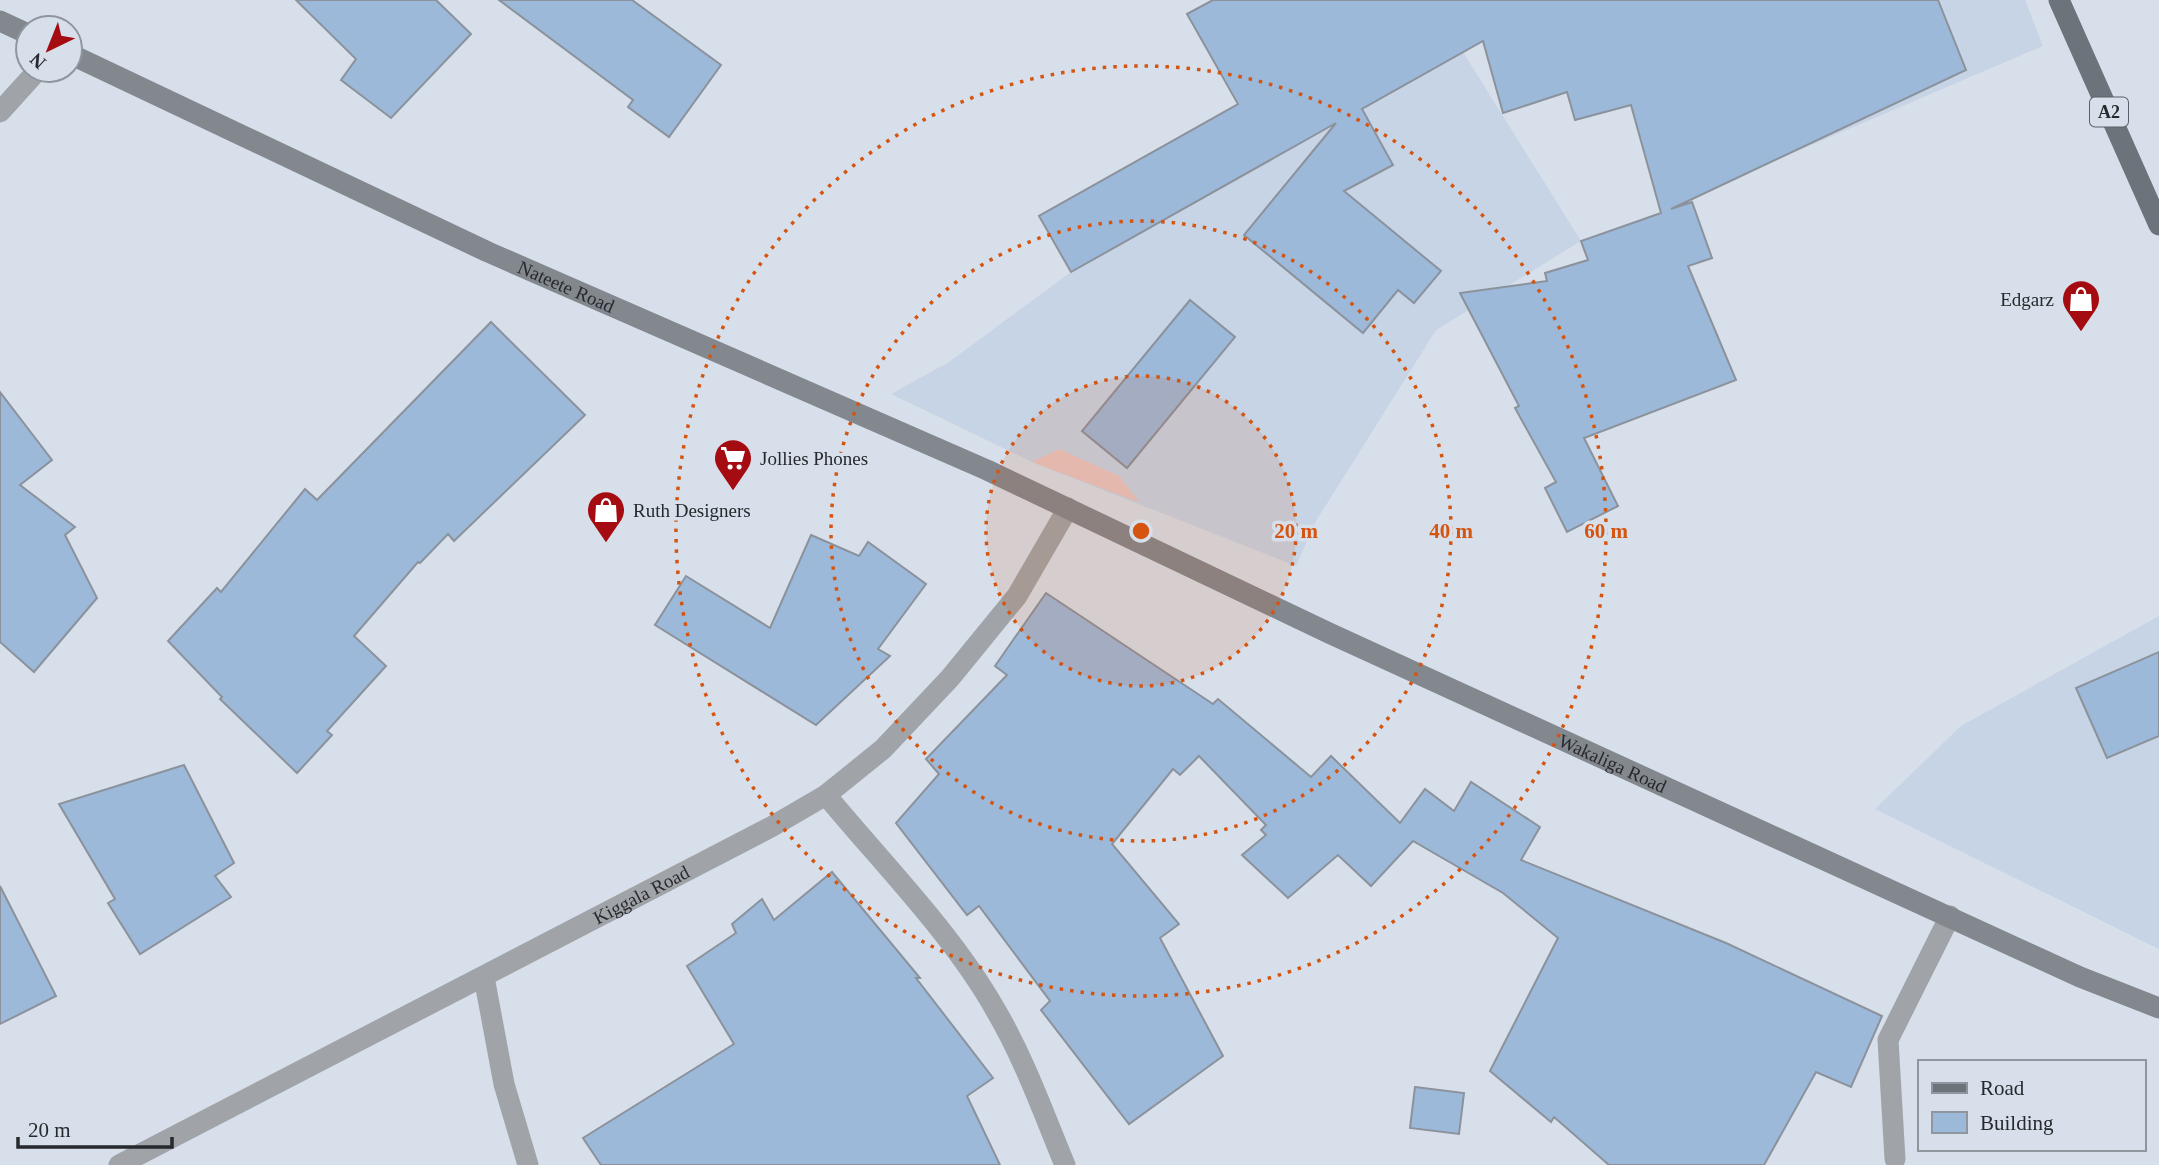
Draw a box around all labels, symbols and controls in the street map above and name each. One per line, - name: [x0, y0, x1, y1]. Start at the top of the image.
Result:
- north arrow: [14, 14, 84, 84]
- text: N: [25, 49, 50, 73]
- road number: A2: [2090, 98, 2128, 127]
- street label: Nateete Road: [515, 256, 618, 317]
- shop icon: Edgarz: [2060, 278, 2102, 333]
- place label: Edgarz: [2000, 289, 2054, 310]
- supermarket icon: Jollies Phones: [712, 437, 754, 492]
- place label: Jollies Phones: [760, 448, 868, 469]
- shop icon: Ruth Designers: [585, 489, 627, 544]
- place label: Ruth Designers: [633, 500, 751, 521]
- centre of rings: [1129, 519, 1153, 543]
- text: 20 m: [1274, 519, 1318, 543]
- text: 40 m: [1429, 519, 1473, 543]
- text: 60 m: [1584, 519, 1628, 543]
- street label: Wakaliga Road: [1556, 729, 1670, 797]
- street label: Kiggala Road: [590, 861, 693, 928]
- legend: [1918, 1060, 2145, 1151]
- text: Road: [1980, 1076, 2025, 1100]
- scale bar: [18, 1106, 172, 1150]
- text: Building: [1980, 1111, 2054, 1135]
- text: 20 m: [28, 1118, 71, 1142]

